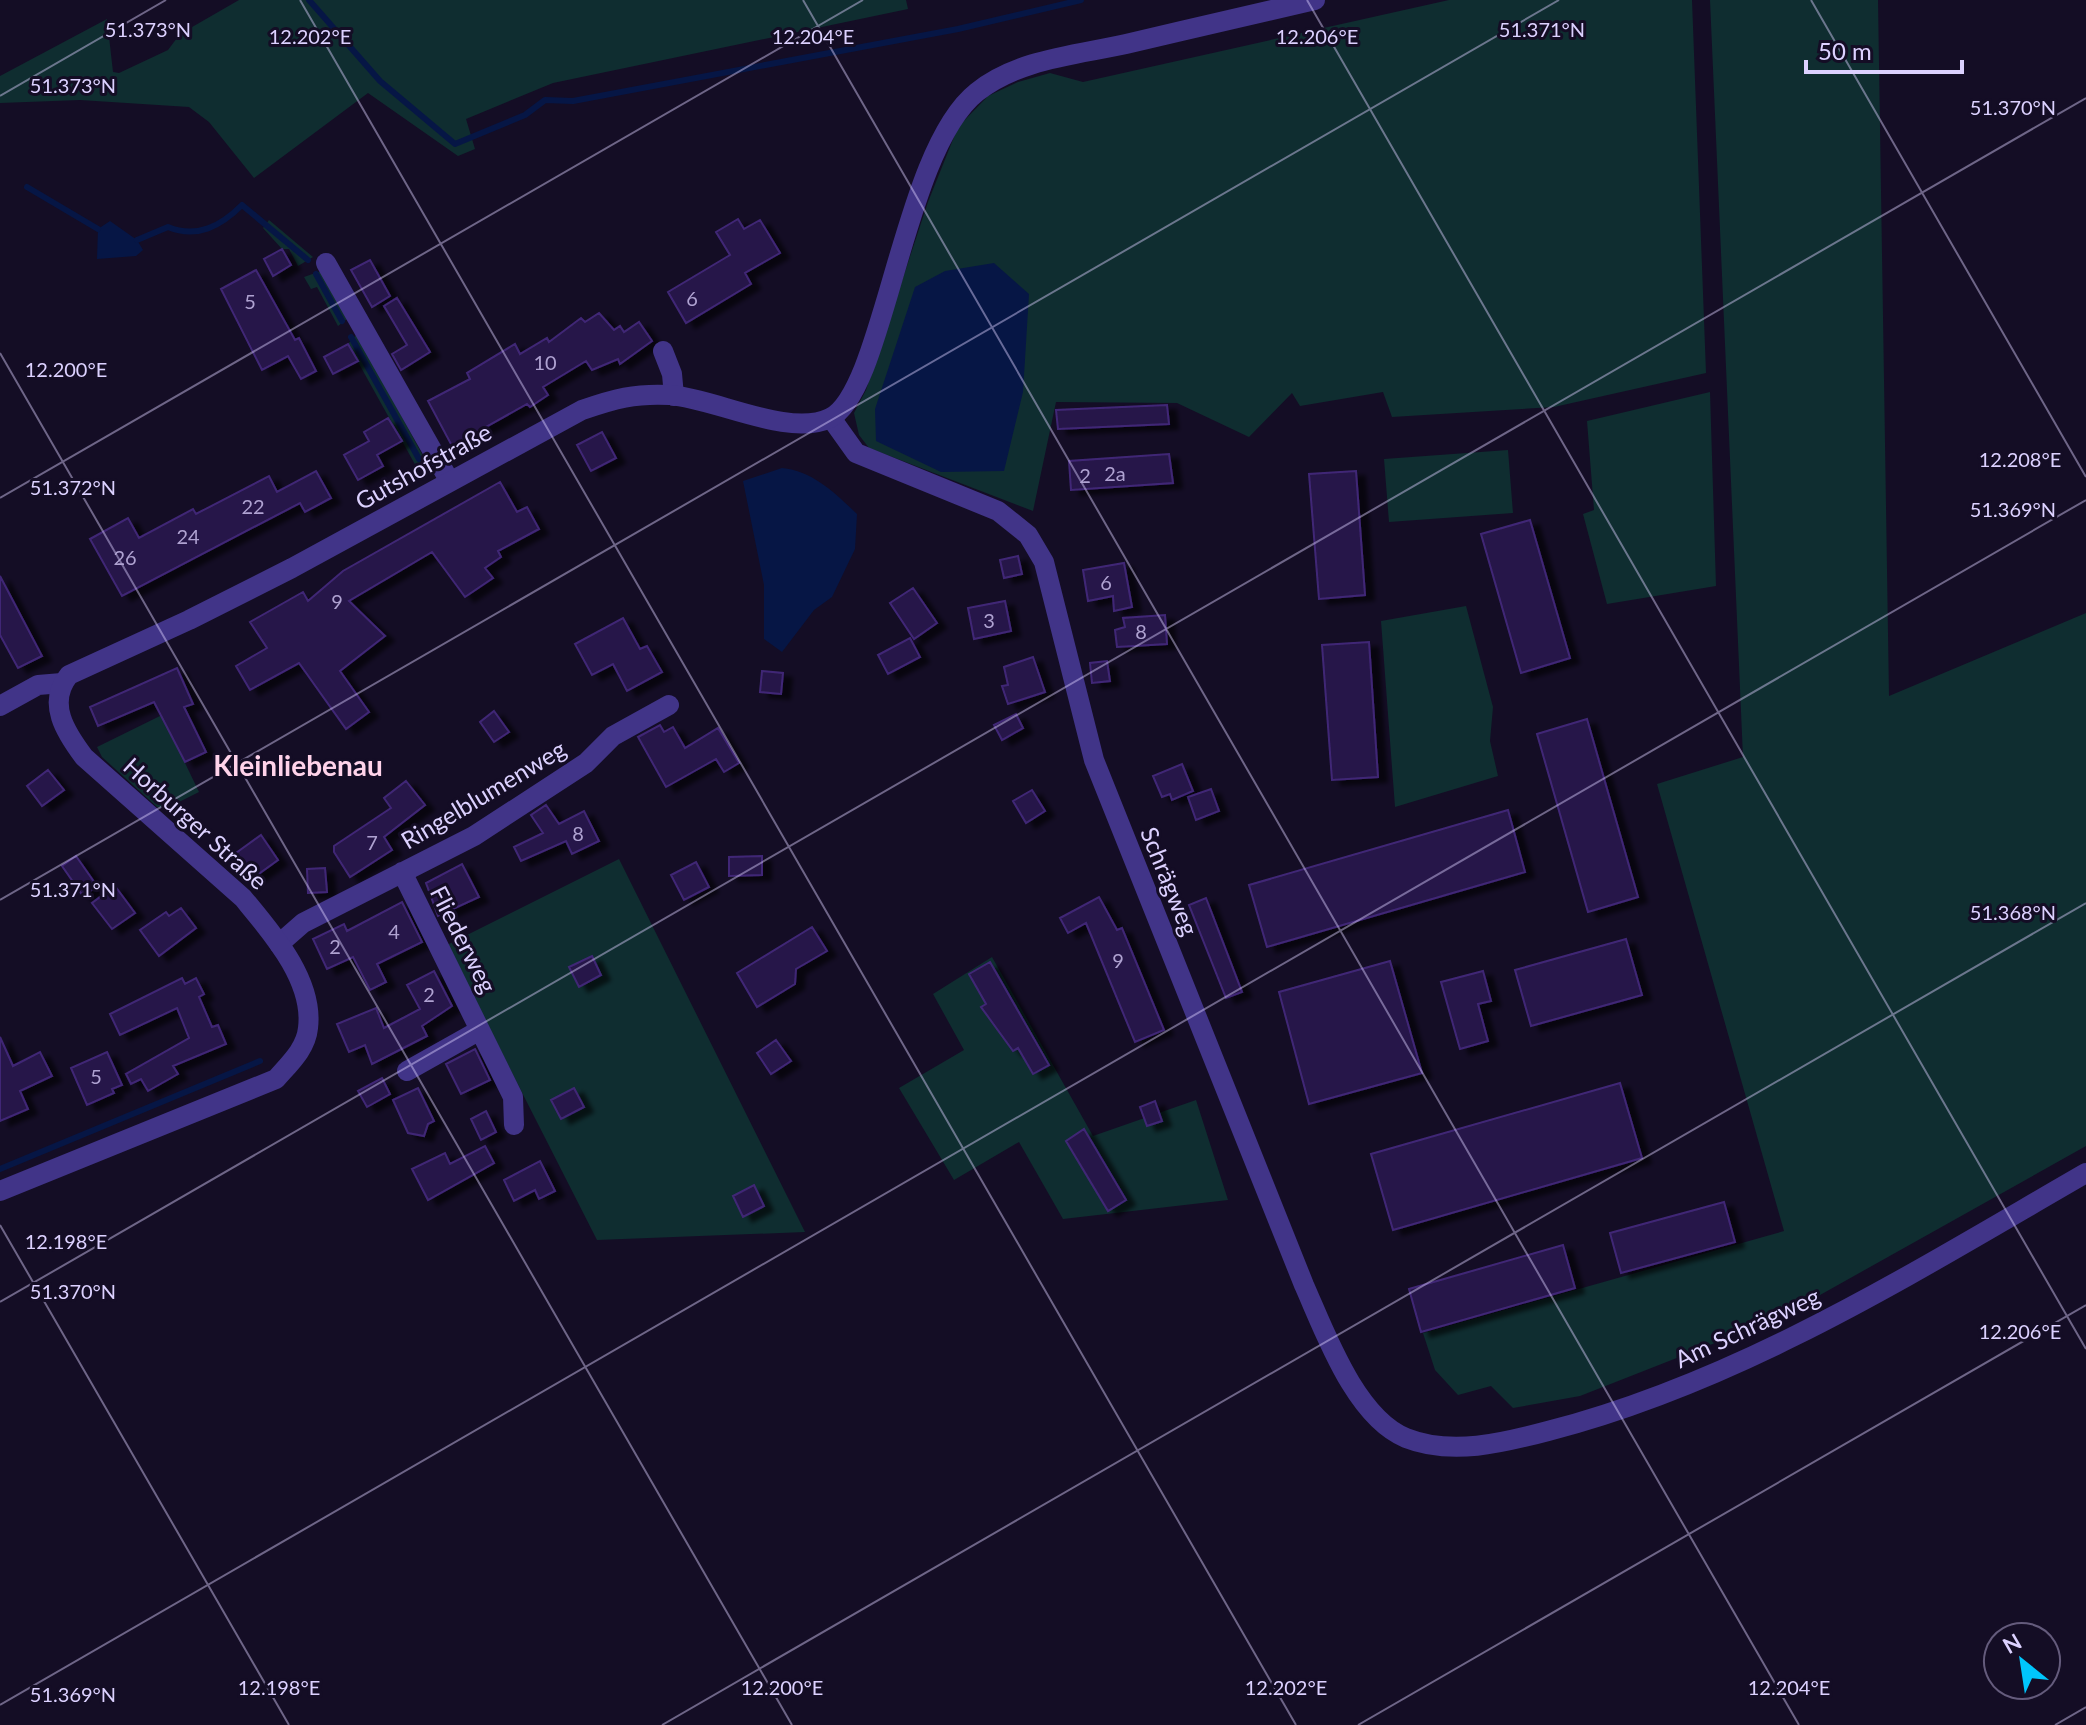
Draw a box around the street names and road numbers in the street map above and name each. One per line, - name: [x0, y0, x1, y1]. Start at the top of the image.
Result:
- street label: Gutshofstraße: [350, 417, 496, 515]
- street label: Ringelblumenweg: [396, 733, 570, 855]
- street label: Horburger Straße: [118, 751, 274, 895]
- street label: Schrägweg: [1135, 822, 1205, 940]
- street label: Fliederweg: [425, 881, 503, 997]
- street label: Am Schrägweg: [1670, 1281, 1824, 1373]

